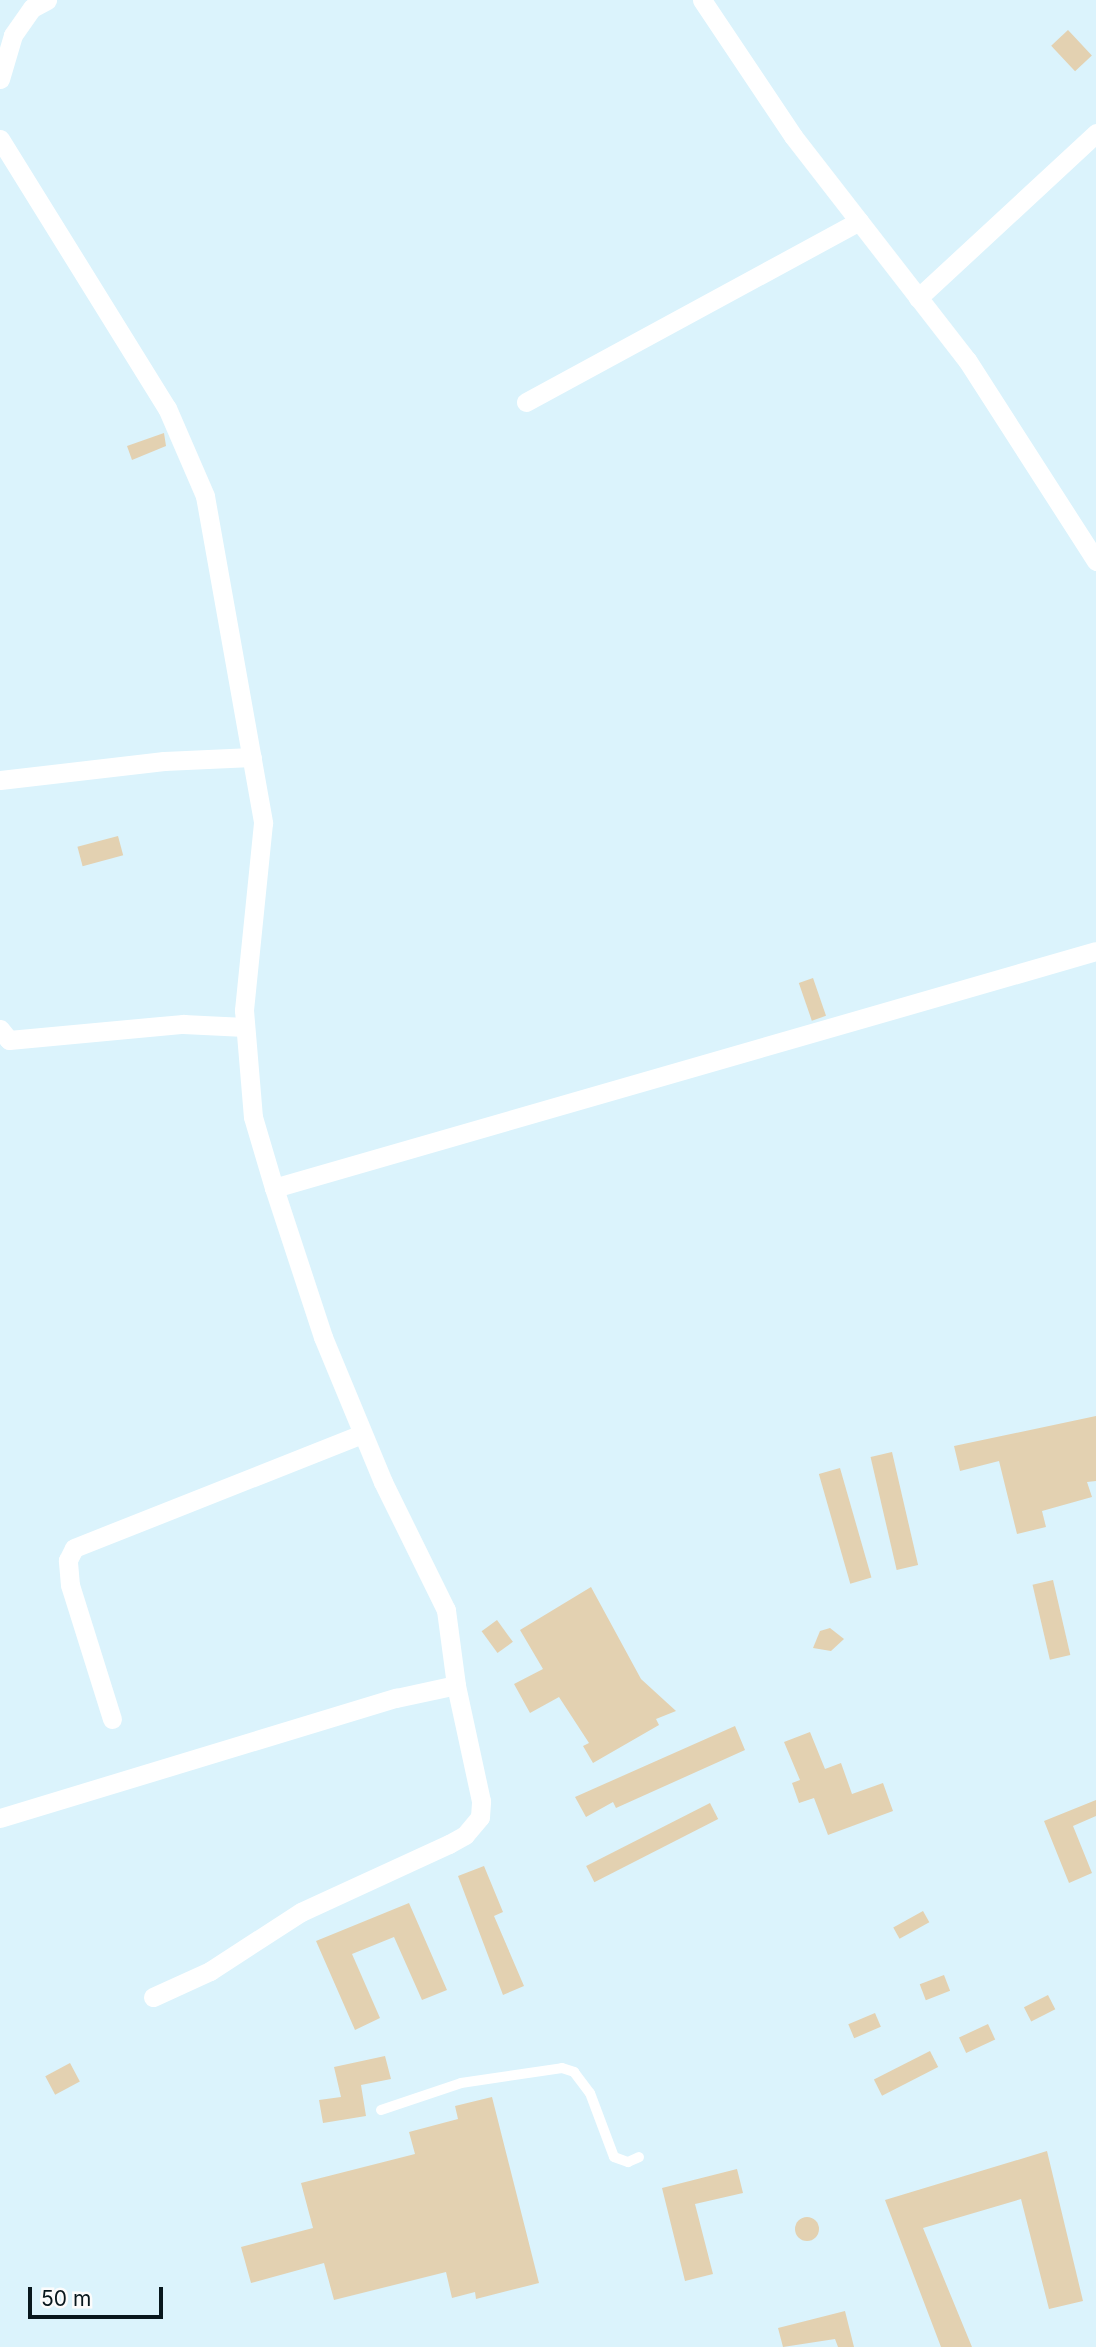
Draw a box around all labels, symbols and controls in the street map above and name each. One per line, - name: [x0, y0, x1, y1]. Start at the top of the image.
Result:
- scale bar: [32, 2274, 166, 2318]
- text: 50 m: [41, 2286, 91, 2311]

